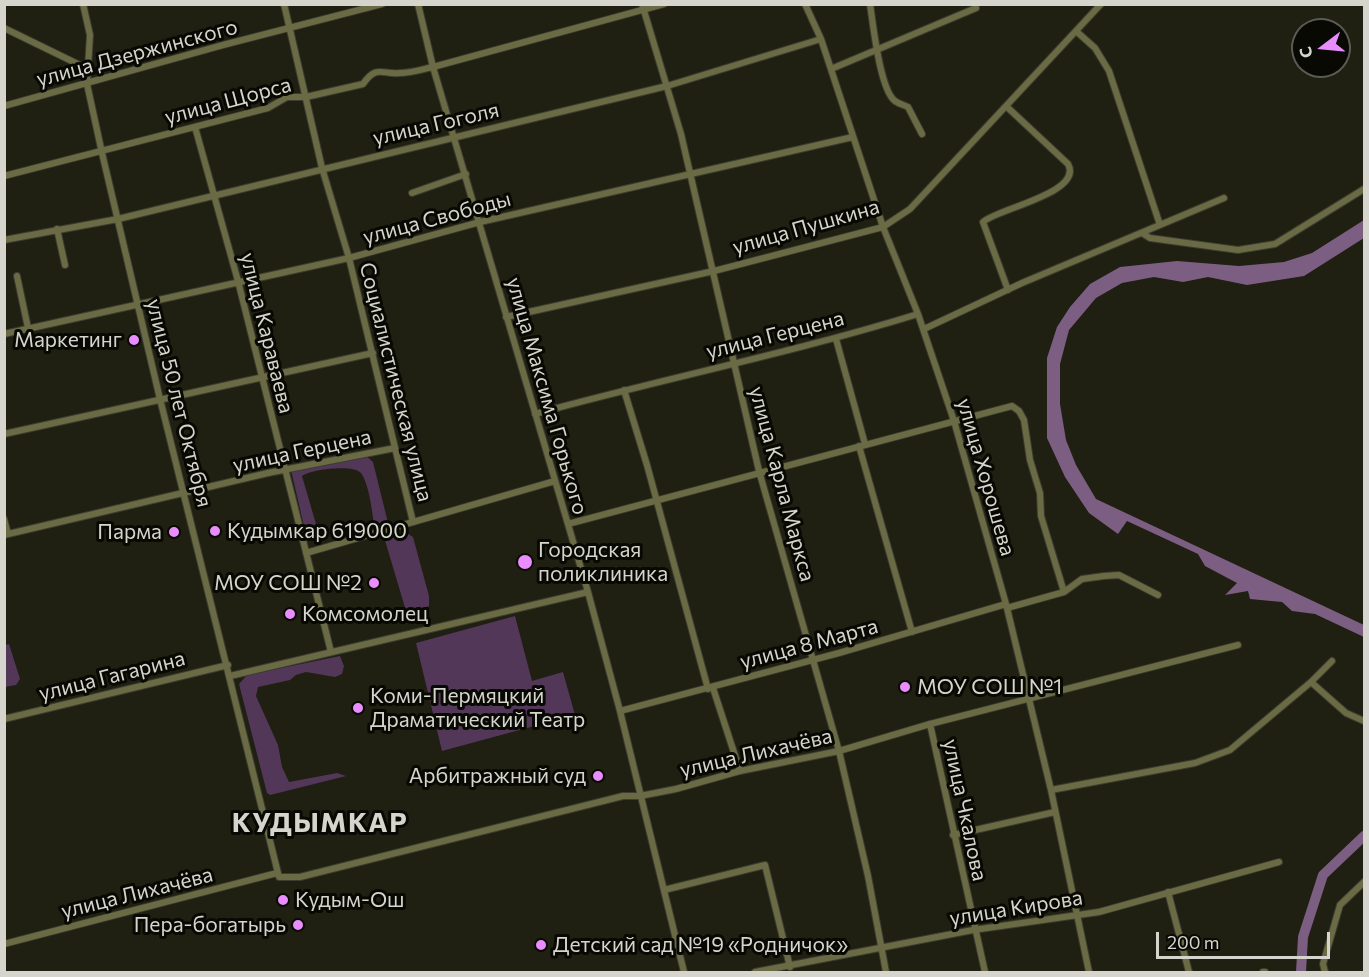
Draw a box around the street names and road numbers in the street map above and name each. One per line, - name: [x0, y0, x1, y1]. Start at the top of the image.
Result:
- street label: улица Дзержинского: [34, 14, 240, 92]
- street label: улица Щорса: [162, 72, 294, 130]
- street label: улица Гоголя: [370, 97, 502, 151]
- street label: улица Свободы: [360, 186, 514, 250]
- street label: улица Пушкина: [730, 194, 882, 260]
- street label: улица Караваева: [235, 250, 299, 416]
- street label: Социалистическая улица: [354, 260, 438, 504]
- street label: улица Максима Горького: [501, 274, 593, 518]
- street label: улица 50 лет Октября: [141, 296, 217, 510]
- street label: улица Герцена: [703, 306, 847, 364]
- street label: улица Карла Маркса: [744, 384, 820, 584]
- street label: улица Хорошева: [951, 395, 1021, 559]
- street label: улица Герцена: [230, 424, 374, 478]
- street label: улица 8 Марта: [737, 613, 881, 675]
- street label: улица Гагарина: [36, 646, 188, 706]
- street label: улица Лихачёва: [677, 723, 835, 783]
- street label: улица Чкалова: [938, 737, 992, 883]
- street label: улица Лихачёва: [58, 862, 216, 924]
- street label: улица Кирова: [948, 885, 1084, 931]

